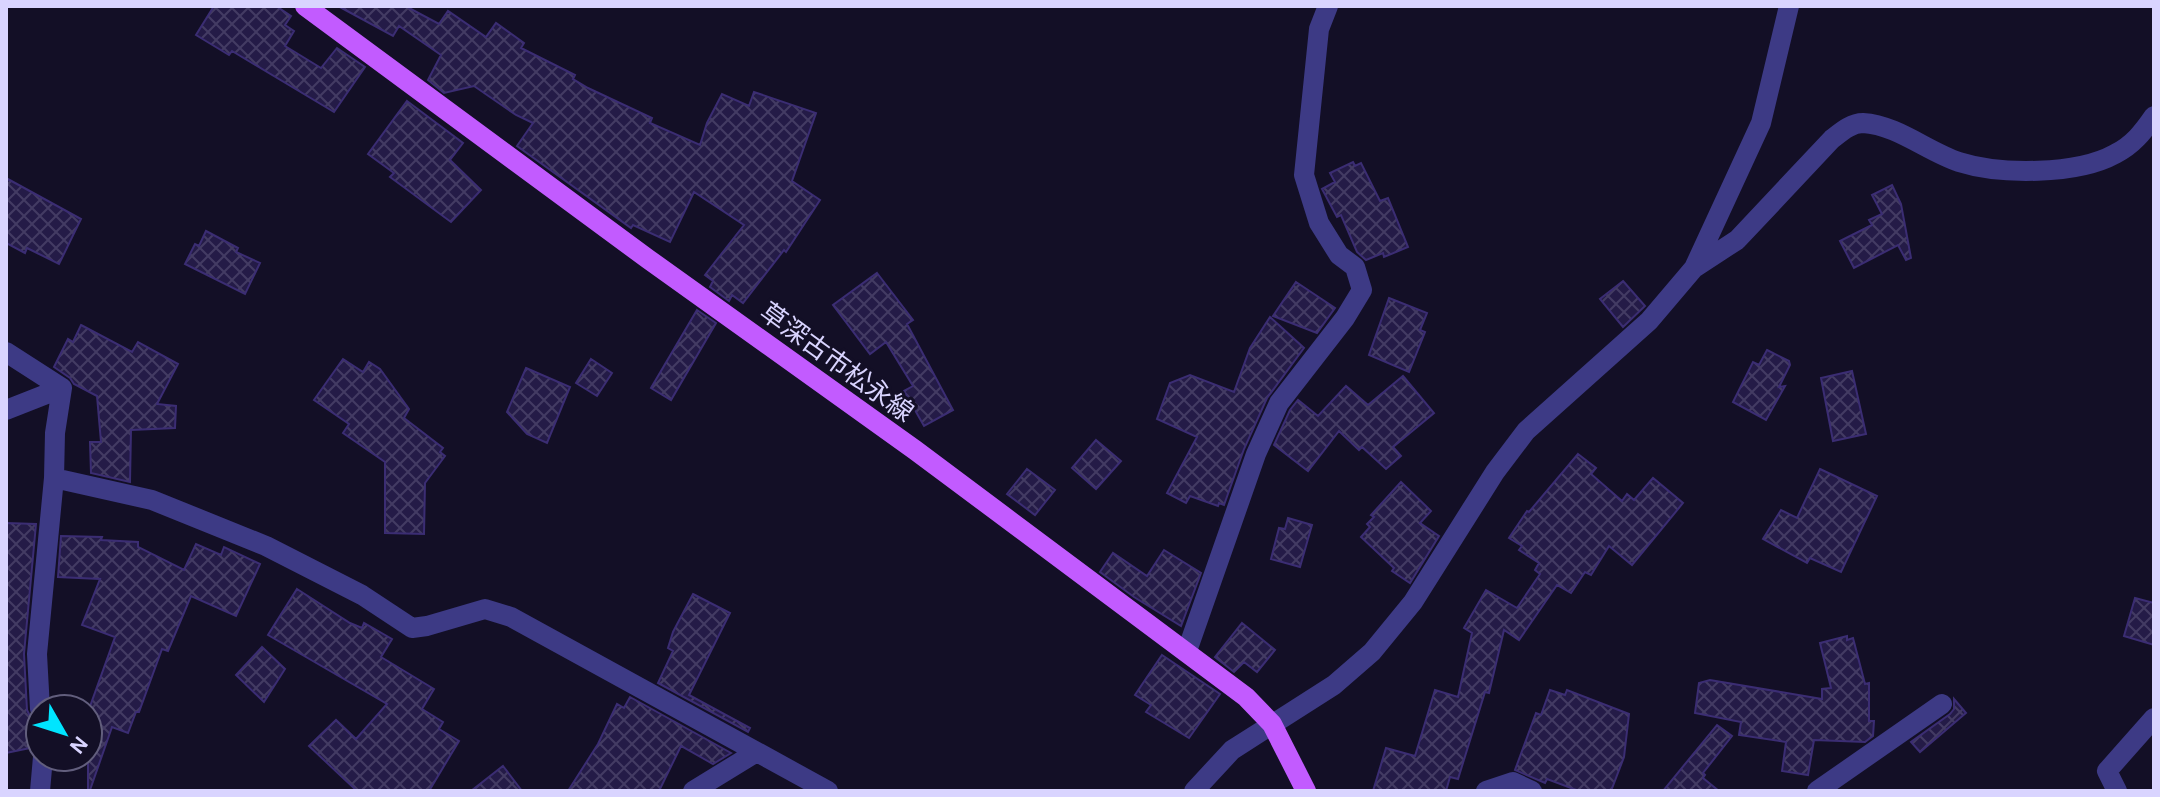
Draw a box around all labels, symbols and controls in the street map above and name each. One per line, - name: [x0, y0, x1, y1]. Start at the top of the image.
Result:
- street label: 草深古市松永線: [754, 296, 919, 428]
- north arrow: [24, 693, 104, 773]
- text: N: [64, 731, 94, 759]

